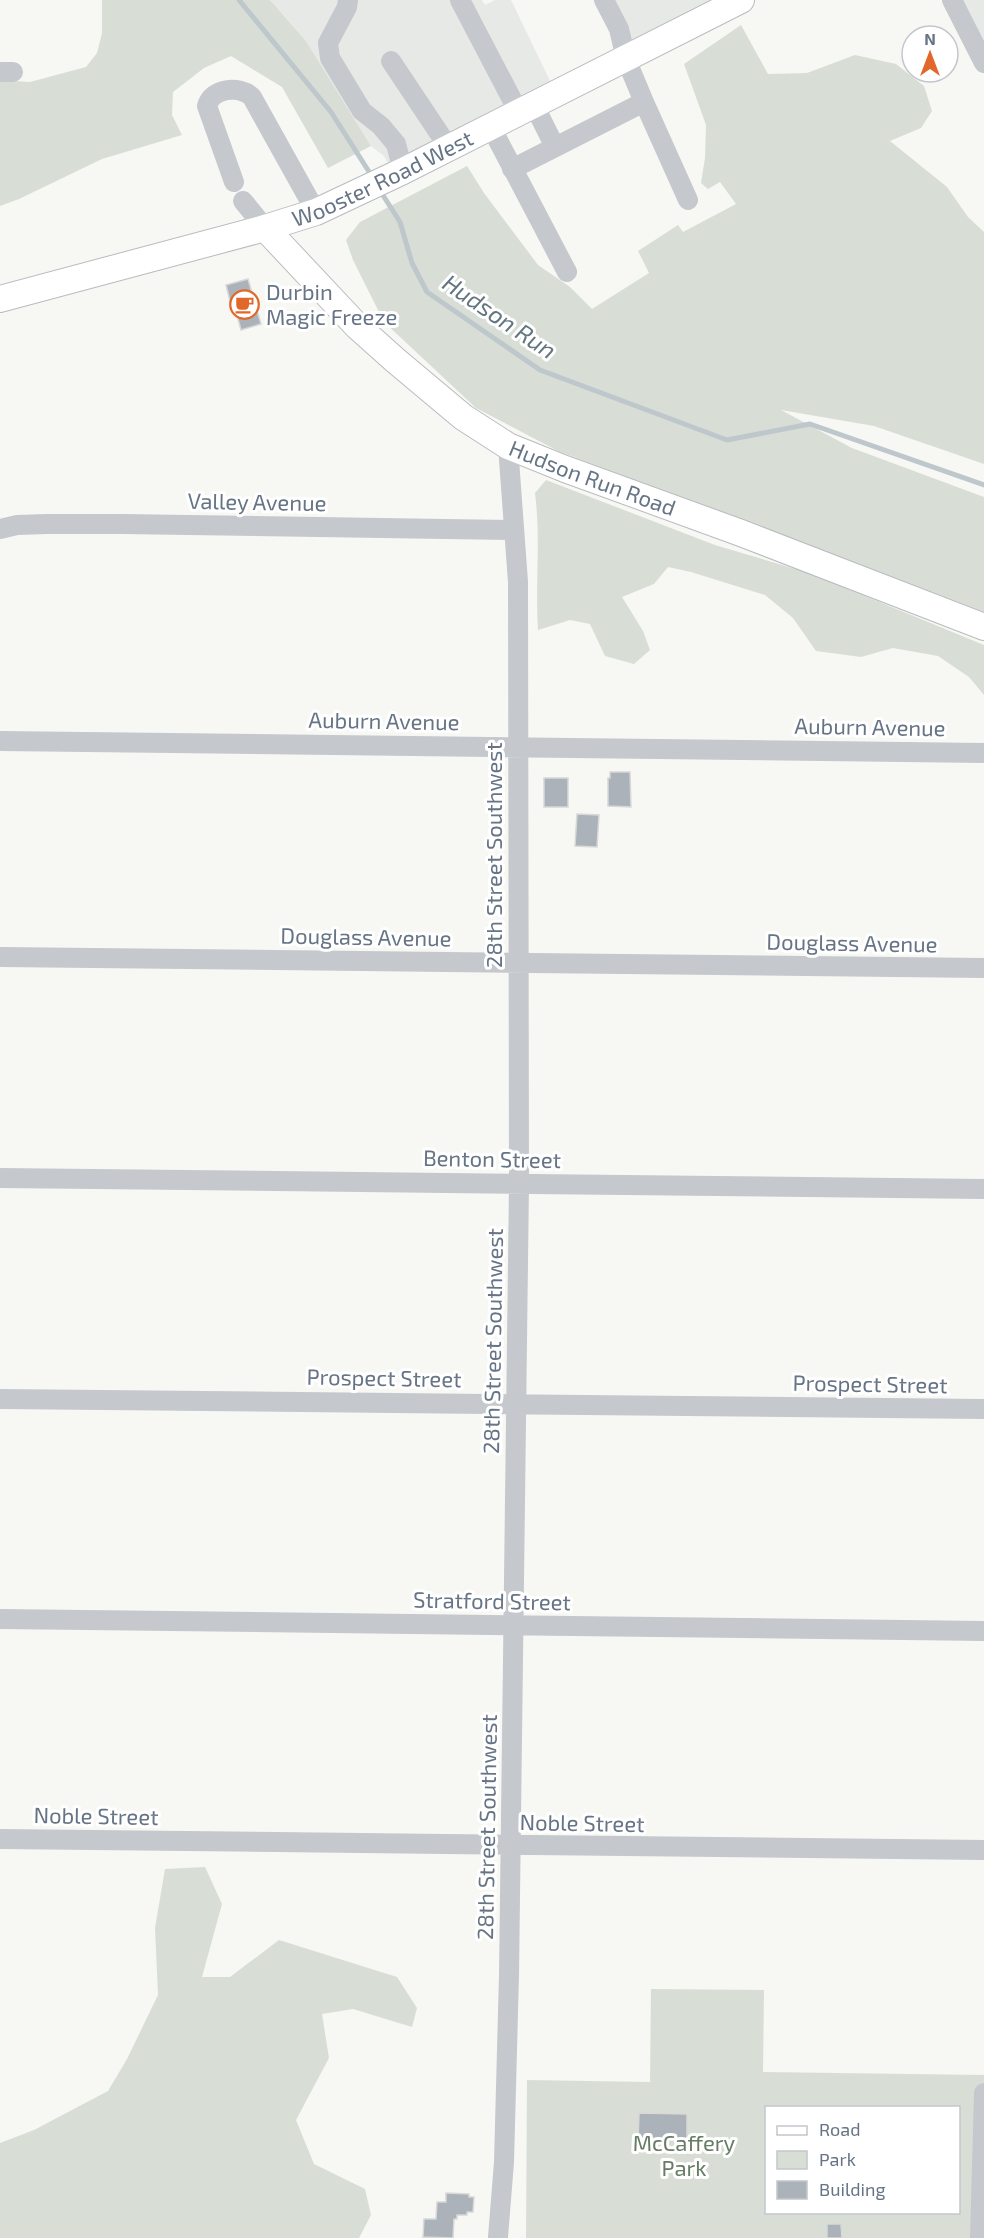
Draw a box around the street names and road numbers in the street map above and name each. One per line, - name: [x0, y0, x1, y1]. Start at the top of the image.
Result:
- street label: Wooster Road West: [288, 124, 477, 231]
- street label: Hudson Run Road: [506, 434, 680, 520]
- street label: Valley Avenue: [187, 487, 327, 515]
- street label: Auburn Avenue: [308, 706, 460, 734]
- street label: Auburn Avenue: [794, 712, 946, 740]
- street label: 28th Street Southwest: [480, 742, 506, 968]
- street label: Douglass Avenue: [280, 922, 452, 950]
- street label: Douglass Avenue: [766, 928, 938, 956]
- street label: Benton Street: [423, 1144, 561, 1172]
- street label: 28th Street Southwest: [477, 1228, 507, 1454]
- street label: Prospect Street: [306, 1363, 462, 1391]
- street label: Prospect Street: [792, 1369, 948, 1397]
- street label: Stratford Street: [413, 1586, 571, 1614]
- street label: 28th Street Southwest: [471, 1714, 501, 1940]
- street label: Noble Street: [33, 1801, 159, 1829]
- street label: Noble Street: [519, 1808, 645, 1836]

